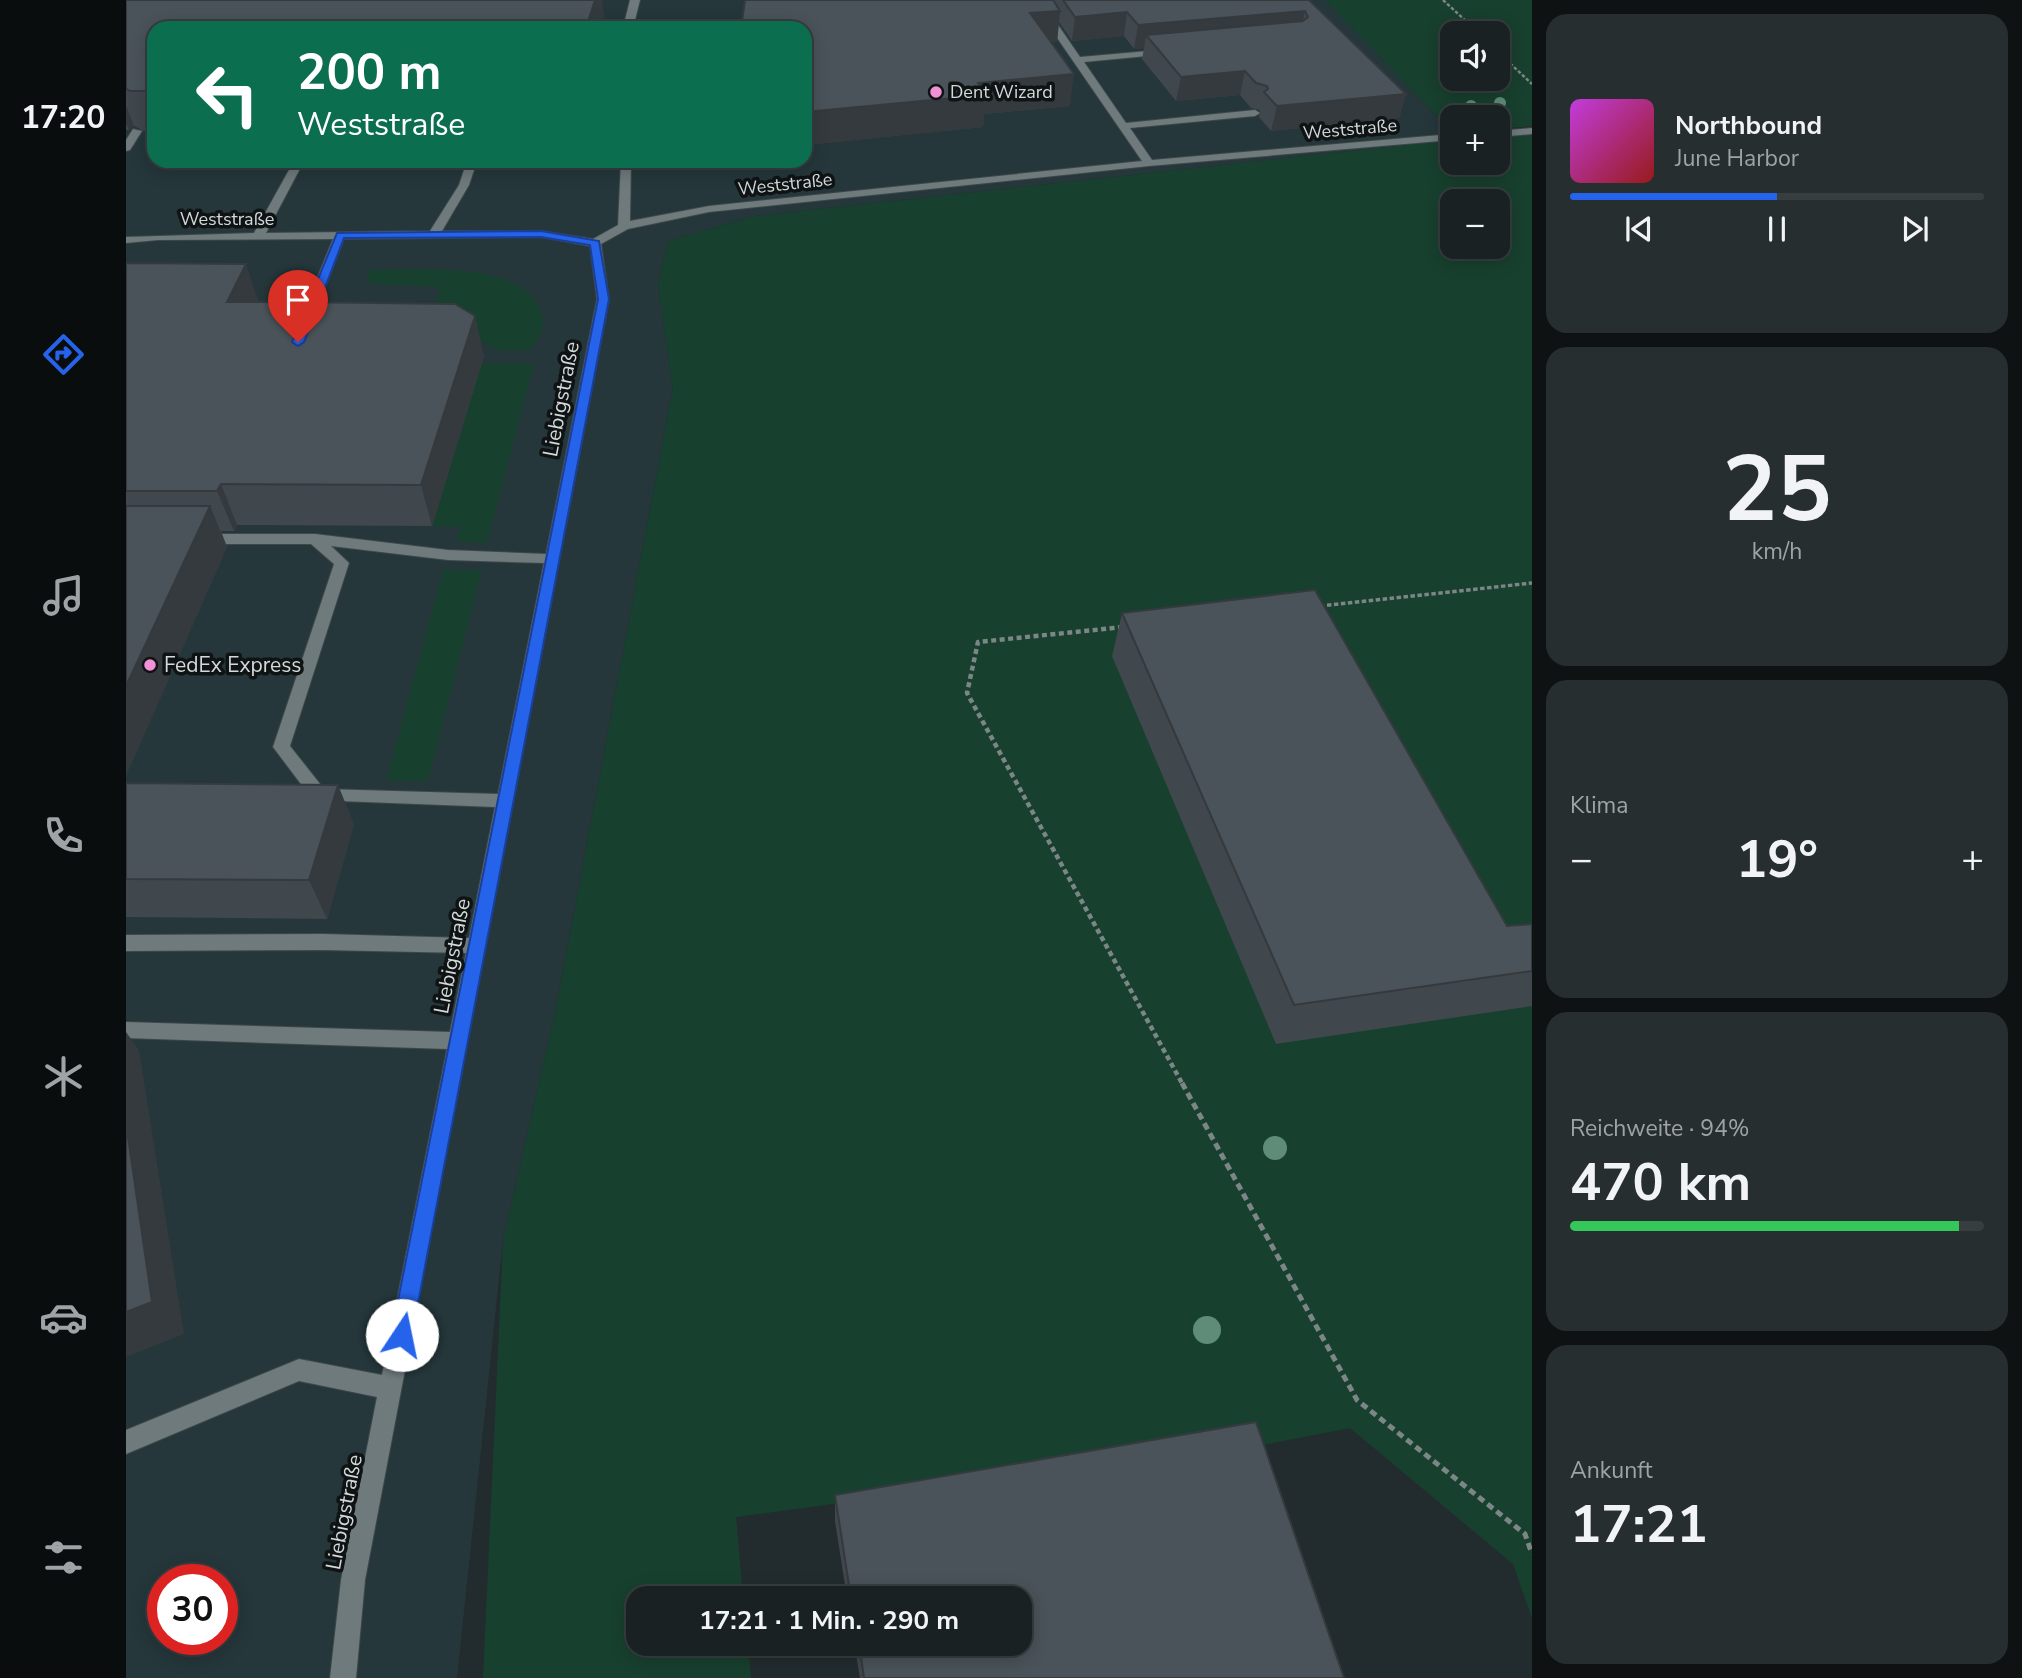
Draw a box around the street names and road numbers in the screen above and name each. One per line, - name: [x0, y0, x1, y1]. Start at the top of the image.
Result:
- street label: Weststraße: [1302, 113, 1398, 145]
- street label: Weststraße: [737, 167, 833, 201]
- street label: Weststraße: [180, 207, 274, 231]
- street label: Liebigstraße: [536, 339, 586, 459]
- street label: Liebigstraße: [427, 896, 477, 1016]
- street label: Liebigstraße: [319, 1452, 369, 1572]

